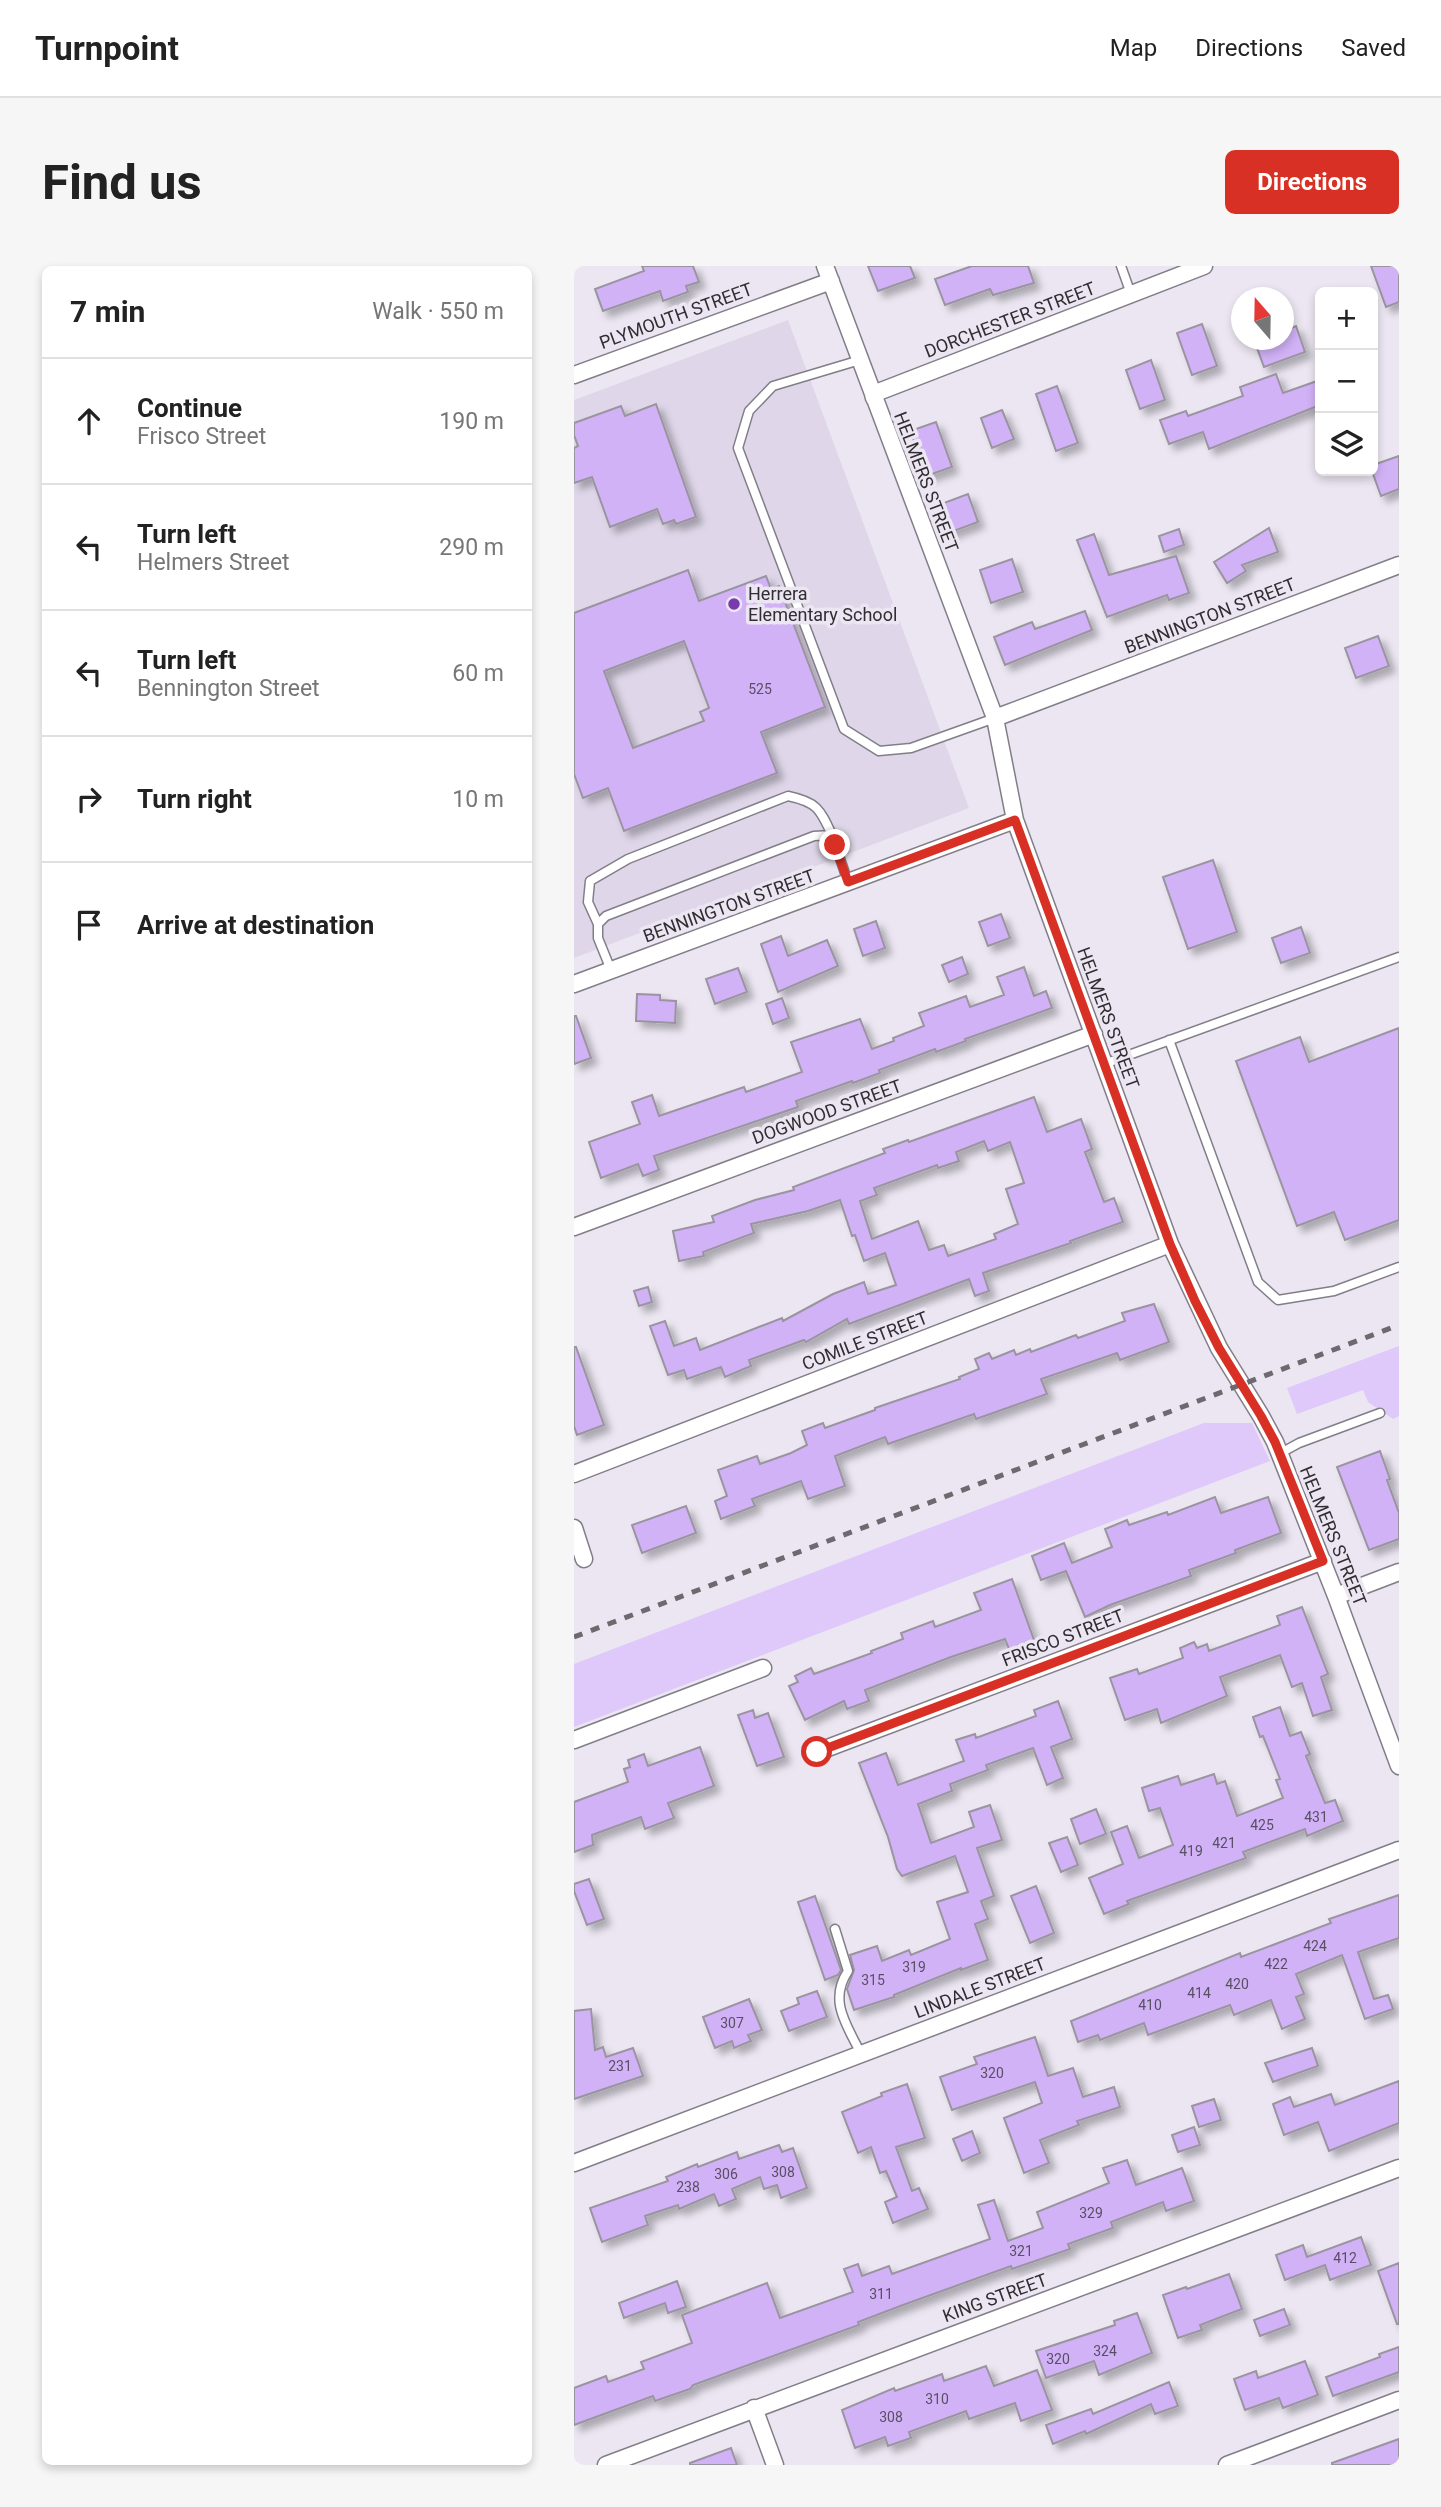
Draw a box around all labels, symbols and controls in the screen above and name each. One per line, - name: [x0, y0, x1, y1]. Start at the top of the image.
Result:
- text: Turnpoint: [35, 29, 179, 68]
- text: Map: [1110, 34, 1157, 62]
- text: Directions: [1195, 34, 1303, 62]
- text: Saved: [1341, 34, 1406, 62]
- button: Directions: [1225, 150, 1399, 214]
- text: Find us: [42, 154, 202, 211]
- street label: DORCHESTER STREET: [921, 277, 1098, 362]
- street label: PLYMOUTH STREET: [596, 278, 756, 353]
- north arrow: [1231, 287, 1294, 350]
- map controls: [1315, 287, 1378, 476]
- button: +: [1315, 287, 1378, 350]
- text: 7 min: [70, 294, 145, 329]
- text: Walk · 550 m: [372, 298, 504, 325]
- button: −: [1315, 350, 1378, 413]
- text: Continue: [137, 393, 242, 423]
- icon: ahead: [70, 402, 108, 440]
- text: 190 m: [439, 408, 504, 435]
- street label: HELMERS STREET: [890, 409, 963, 555]
- button: layers: [1315, 413, 1378, 476]
- text: Frisco Street: [137, 423, 266, 450]
- text: Turn left: [137, 519, 236, 549]
- icon: left: [70, 528, 108, 566]
- text: 290 m: [439, 534, 504, 561]
- text: Helmers Street: [137, 549, 290, 576]
- street label: BENNINGTON STREET: [1121, 573, 1298, 658]
- place label: Herrera Elementary School: [748, 583, 897, 625]
- marker: Herrera Elementary School: [726, 596, 742, 612]
- text: Turn left: [137, 645, 236, 675]
- icon: left: [70, 654, 108, 692]
- text: 60 m: [452, 660, 504, 687]
- text: Bennington Street: [137, 675, 320, 702]
- house number: 525: [748, 681, 772, 697]
- icon: right: [70, 780, 108, 818]
- text: Turn right: [137, 784, 252, 814]
- text: 10 m: [452, 786, 504, 813]
- route end: [819, 829, 850, 860]
- street label: BENNINGTON STREET: [640, 865, 818, 946]
- icon: arrive: [70, 906, 108, 944]
- text: Arrive at destination: [137, 910, 374, 940]
- street label: HELMERS STREET: [1073, 944, 1144, 1092]
- street label: DOGWOOD STREET: [749, 1075, 905, 1148]
- street label: COMILE STREET: [799, 1307, 931, 1374]
- street label: HELMERS STREET: [1296, 1463, 1371, 1609]
- street label: FRISCO STREET: [999, 1605, 1127, 1670]
- route start: [801, 1736, 832, 1767]
- house number: 431: [1304, 1809, 1328, 1825]
- house number: 425: [1250, 1817, 1274, 1833]
- house number: 421: [1212, 1835, 1236, 1851]
- house number: 419: [1179, 1843, 1203, 1859]
- house number: 424: [1303, 1938, 1327, 1954]
- street label: LINDALE STREET: [911, 1953, 1049, 2022]
- house number: 422: [1264, 1956, 1288, 1972]
- house number: 319: [902, 1959, 926, 1975]
- house number: 315: [861, 1972, 885, 1988]
- house number: 420: [1225, 1976, 1249, 1992]
- house number: 414: [1187, 1985, 1211, 2001]
- house number: 410: [1138, 1997, 1162, 2013]
- house number: 307: [720, 2015, 744, 2031]
- house number: 231: [608, 2058, 632, 2074]
- house number: 320: [980, 2065, 1004, 2081]
- house number: 308: [771, 2164, 795, 2180]
- house number: 306: [714, 2166, 738, 2182]
- house number: 238: [676, 2179, 700, 2195]
- house number: 329: [1079, 2205, 1103, 2221]
- house number: 321: [1009, 2243, 1033, 2259]
- house number: 412: [1333, 2250, 1357, 2266]
- street label: KING STREET: [940, 2269, 1050, 2326]
- house number: 311: [869, 2286, 893, 2302]
- house number: 324: [1093, 2343, 1117, 2359]
- house number: 320: [1046, 2351, 1070, 2367]
- house number: 310: [925, 2391, 949, 2407]
- house number: 308: [879, 2409, 903, 2425]

